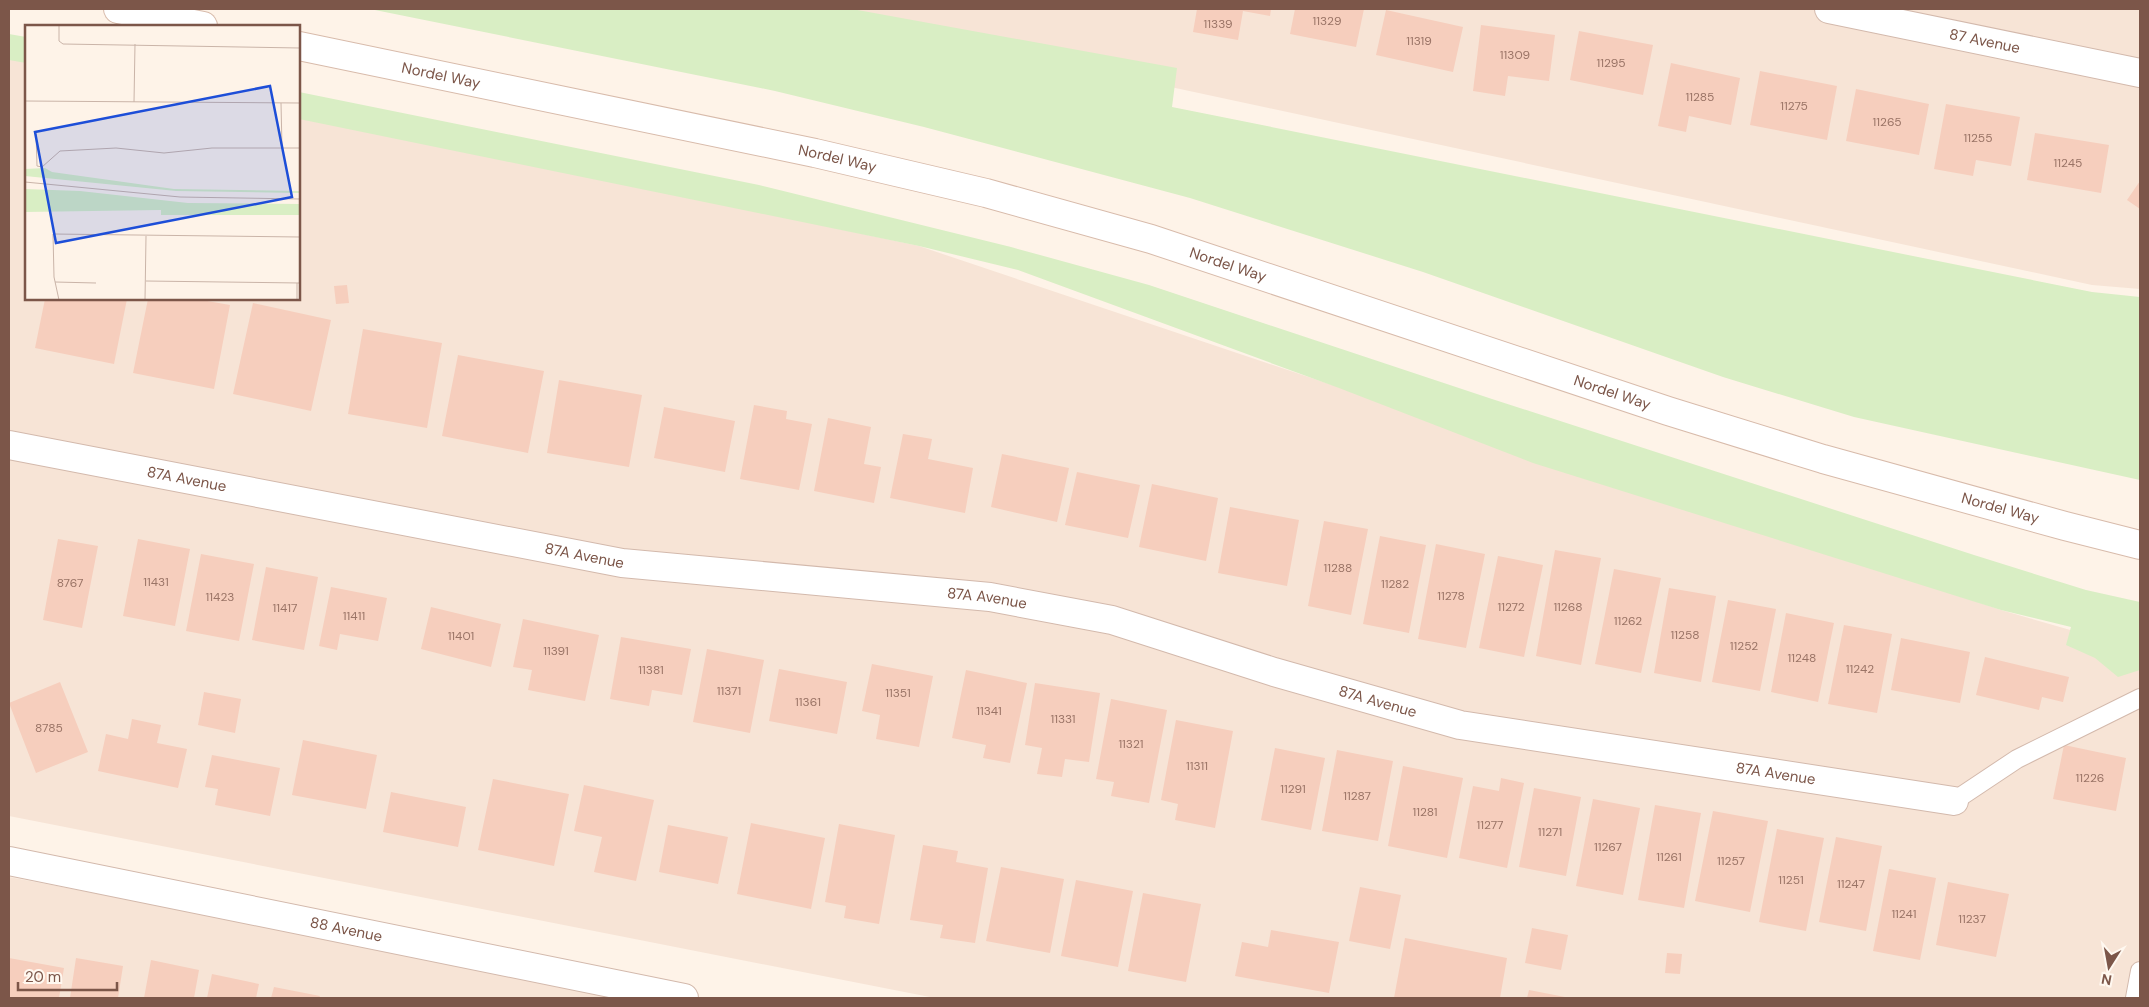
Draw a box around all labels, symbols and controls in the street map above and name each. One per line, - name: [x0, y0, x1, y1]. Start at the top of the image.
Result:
- house number: 11329: [1313, 13, 1341, 29]
- house number: 11339: [1204, 16, 1232, 32]
- street label: 87 Avenue: [1948, 24, 2022, 58]
- inset map: [25, 25, 300, 300]
- house number: 11319: [1406, 33, 1432, 49]
- house number: 11309: [1500, 47, 1530, 63]
- house number: 11295: [1596, 55, 1626, 71]
- street label: Nordel Way: [400, 58, 483, 93]
- house number: 11285: [1686, 89, 1714, 105]
- house number: 11275: [1780, 98, 1808, 114]
- house number: 11265: [1872, 114, 1902, 130]
- house number: 11255: [1963, 130, 1993, 146]
- street label: Nordel Way: [796, 140, 879, 177]
- house number: 11245: [2054, 155, 2082, 171]
- street label: Nordel Way: [1187, 243, 1270, 287]
- street label: Nordel Way: [1571, 370, 1654, 415]
- street label: 87A Avenue: [145, 462, 228, 497]
- street label: Nordel Way: [1959, 488, 2042, 529]
- street label: 87A Avenue: [543, 538, 626, 573]
- house number: 11288: [1324, 560, 1352, 576]
- house number: 11431: [143, 574, 169, 590]
- house number: 8767: [57, 575, 83, 591]
- house number: 11282: [1381, 576, 1409, 592]
- street label: 87A Avenue: [946, 583, 1029, 614]
- house number: 11278: [1437, 588, 1465, 604]
- house number: 11423: [206, 589, 234, 605]
- house number: 11272: [1497, 599, 1525, 615]
- house number: 11268: [1553, 599, 1583, 615]
- house number: 11417: [273, 600, 297, 616]
- house number: 11411: [343, 608, 365, 624]
- house number: 11262: [1614, 613, 1642, 629]
- house number: 11258: [1670, 627, 1700, 643]
- house number: 11401: [448, 628, 474, 644]
- house number: 11252: [1730, 638, 1758, 654]
- house number: 11391: [543, 643, 569, 659]
- house number: 11248: [1788, 650, 1816, 666]
- house number: 11242: [1846, 661, 1874, 677]
- house number: 11381: [638, 662, 664, 678]
- street label: 87A Avenue: [1336, 681, 1419, 722]
- house number: 11371: [717, 683, 741, 699]
- house number: 11351: [885, 685, 911, 701]
- house number: 11361: [795, 694, 821, 710]
- house number: 11341: [976, 703, 1002, 719]
- house number: 11331: [1050, 711, 1076, 727]
- house number: 8785: [35, 720, 63, 736]
- house number: 11321: [1118, 736, 1144, 752]
- house number: 11311: [1186, 758, 1208, 774]
- street label: 87A Avenue: [1734, 758, 1817, 790]
- house number: 11226: [2076, 770, 2104, 786]
- house number: 11291: [1280, 781, 1306, 797]
- house number: 11287: [1343, 788, 1371, 804]
- house number: 11281: [1413, 804, 1438, 820]
- house number: 11277: [1476, 817, 1504, 833]
- house number: 11271: [1538, 824, 1562, 840]
- house number: 11267: [1594, 839, 1622, 855]
- house number: 11261: [1656, 849, 1682, 865]
- house number: 11257: [1717, 853, 1745, 869]
- house number: 11251: [1778, 872, 1804, 888]
- house number: 11247: [1837, 876, 1865, 892]
- house number: 11241: [1891, 906, 1917, 922]
- house number: 11237: [1958, 911, 1986, 927]
- street label: 88 Avenue: [308, 912, 384, 947]
- north arrow: [2084, 942, 2134, 992]
- scale bar: [18, 960, 116, 992]
- text: 20 m: [25, 967, 61, 987]
- text: N: [2100, 970, 2113, 990]

